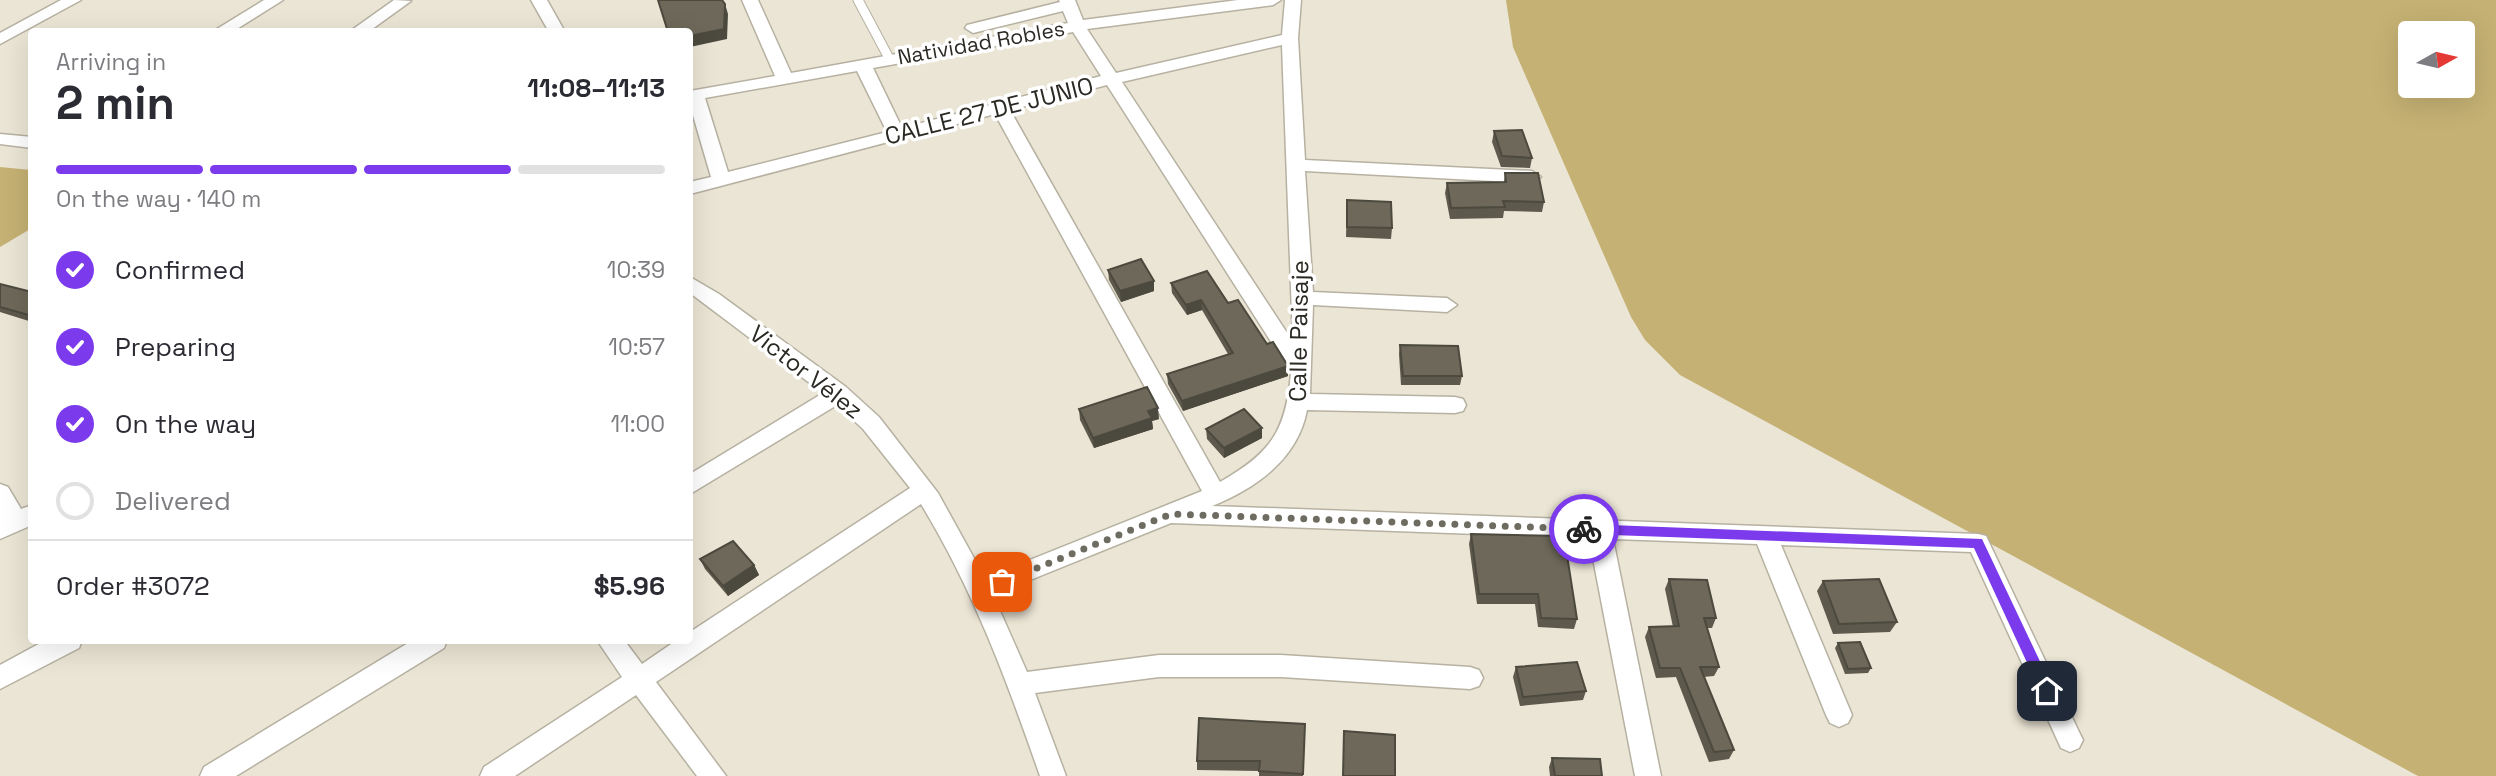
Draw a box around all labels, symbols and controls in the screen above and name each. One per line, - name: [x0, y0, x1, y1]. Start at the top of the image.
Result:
- street label: Natividad Robles: [895, 15, 1067, 70]
- north arrow: [2398, 21, 2474, 98]
- map controls: [2398, 21, 2475, 98]
- text: Arriving in: [56, 47, 166, 77]
- street label: CALLE 27 DE JUNIO: [881, 70, 1096, 151]
- text: 11:08–11:13: [527, 71, 665, 105]
- text: 2 min: [56, 74, 175, 132]
- text: On the way · 140 m: [56, 184, 261, 214]
- icon: check: [56, 251, 94, 289]
- text: Confirmed: [115, 253, 245, 287]
- text: 10:39: [607, 255, 665, 285]
- street label: Calle Paisaje: [1282, 260, 1315, 402]
- street label: Victor Vélez: [743, 318, 869, 425]
- icon: check: [56, 328, 94, 366]
- text: Preparing: [115, 330, 236, 364]
- text: 10:57: [608, 332, 665, 362]
- icon: check: [56, 405, 94, 443]
- text: On the way: [115, 407, 256, 441]
- text: 11:00: [610, 409, 665, 439]
- text: Delivered: [115, 484, 231, 518]
- courier: [1549, 494, 1619, 564]
- icon: bike: [1565, 510, 1603, 548]
- pin: [972, 552, 1032, 612]
- icon: bag: [983, 563, 1021, 601]
- text: Order #3072: [56, 569, 210, 603]
- text: $5.96: [594, 569, 665, 603]
- pin: [2017, 661, 2077, 721]
- icon: home: [2028, 672, 2066, 710]

